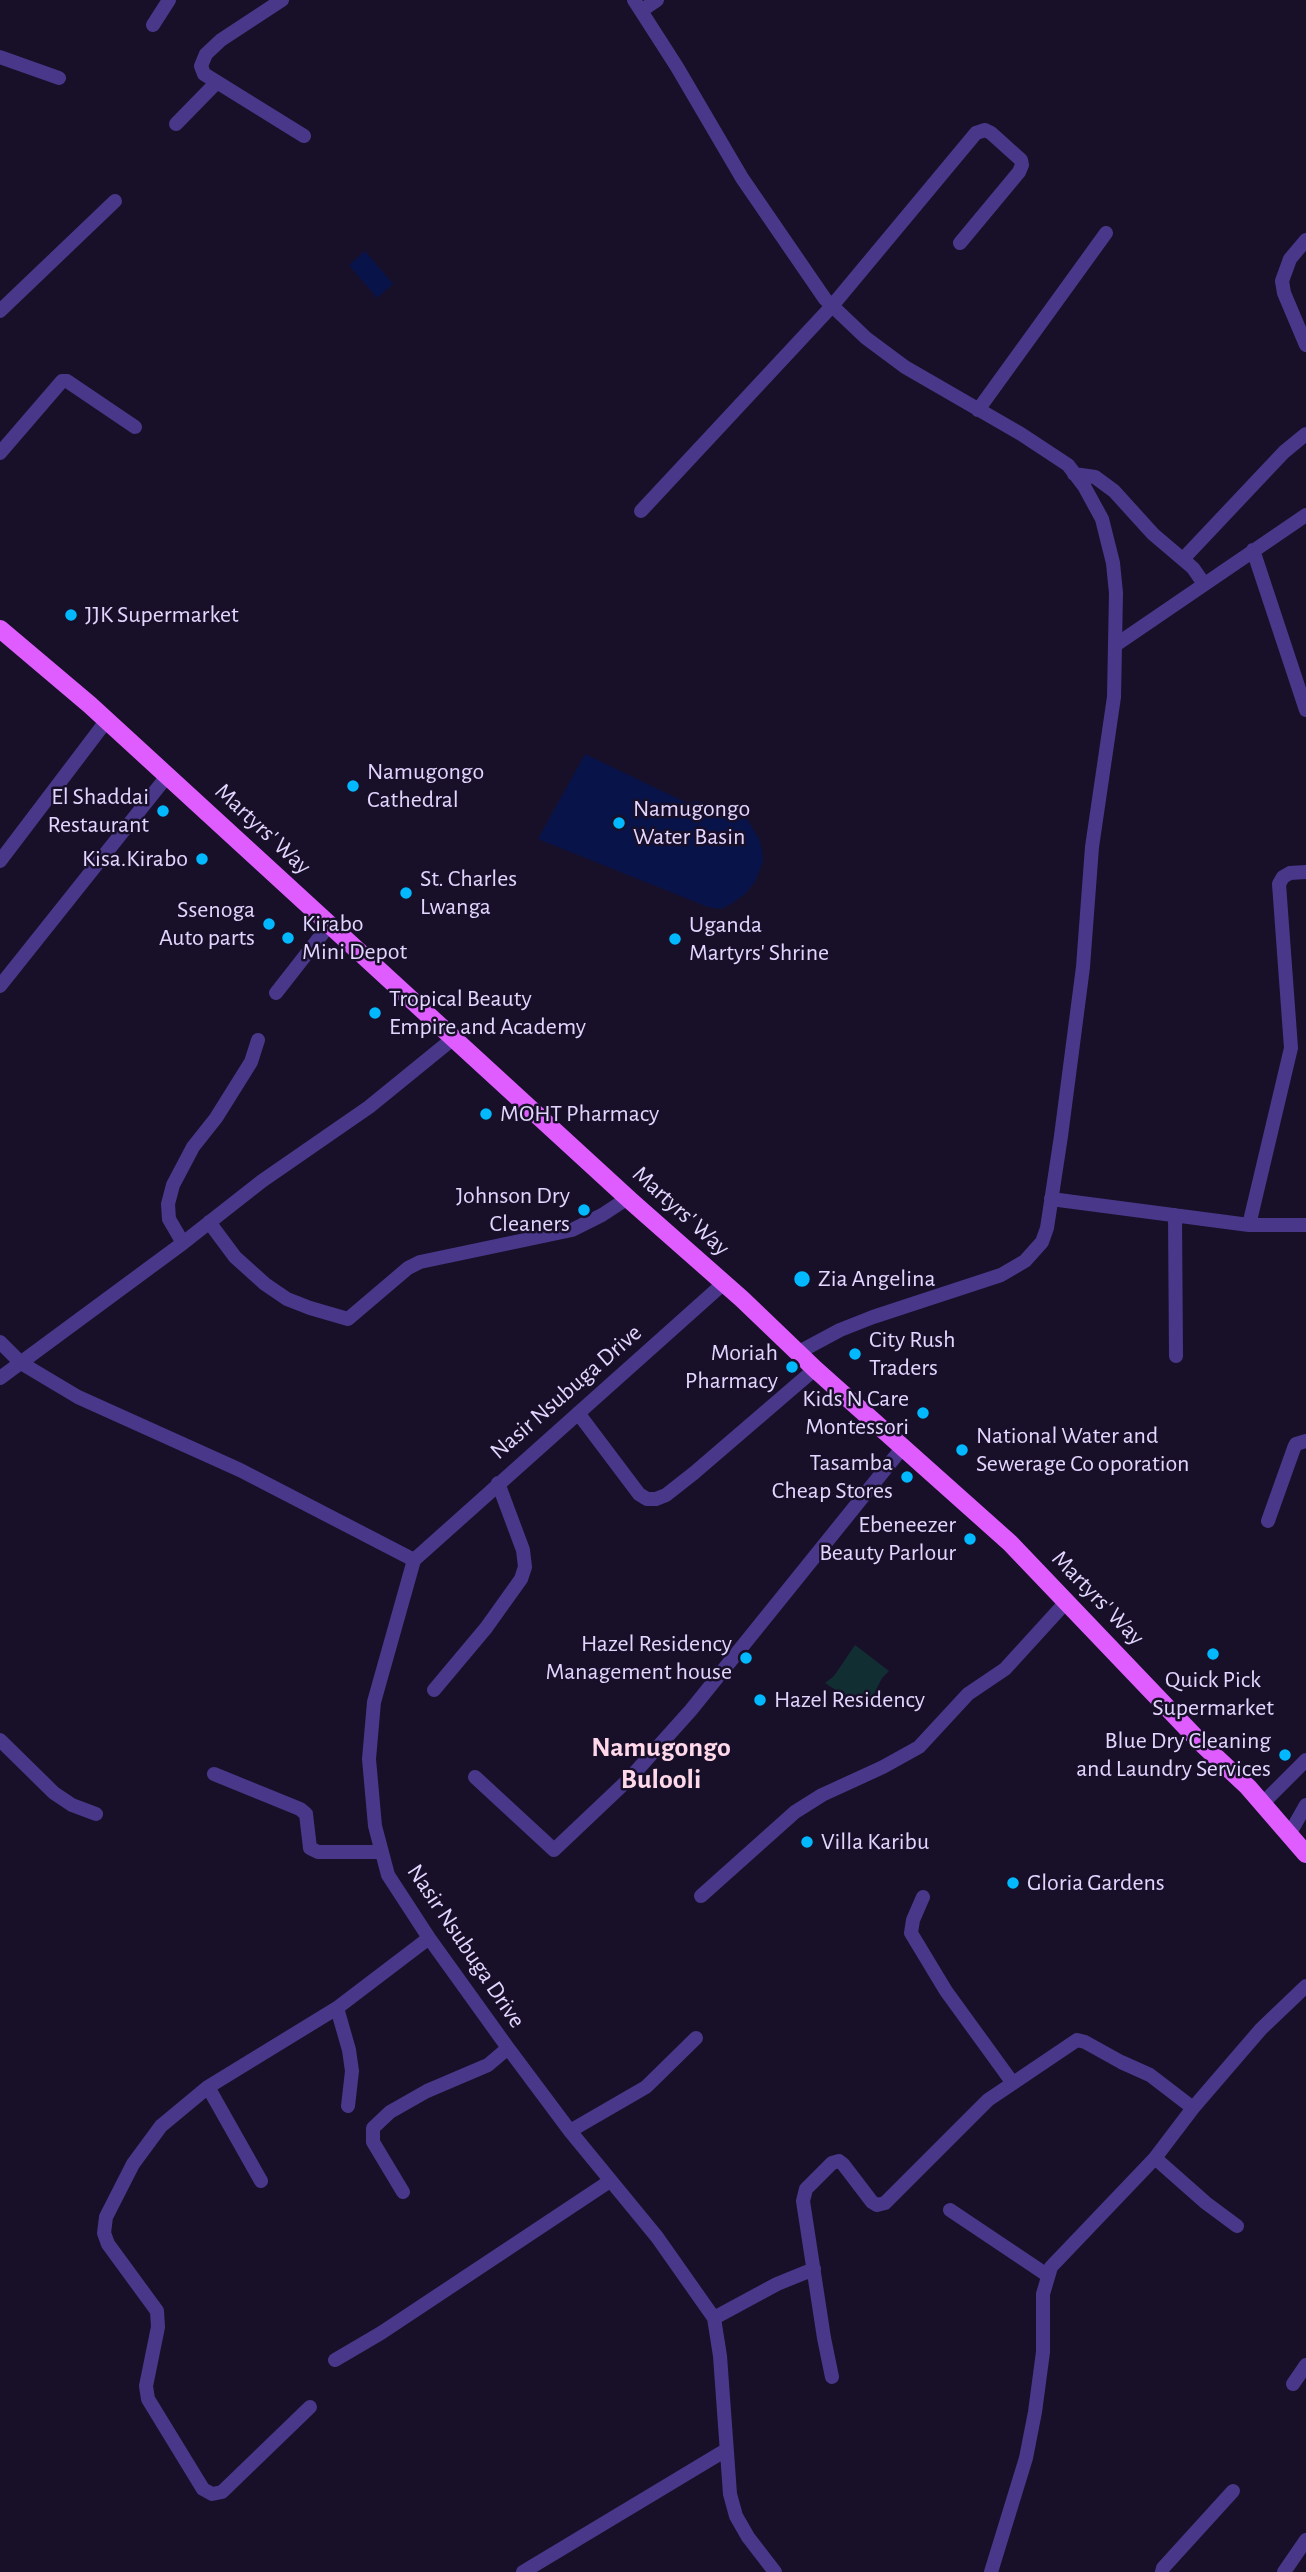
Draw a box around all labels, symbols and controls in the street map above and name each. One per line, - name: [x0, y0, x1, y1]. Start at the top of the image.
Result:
- place label: JJK Supermarket: [85, 601, 239, 629]
- marker: JJK Supermarket: [63, 607, 79, 623]
- place label: Namugongo Cathedral: [367, 758, 484, 814]
- street label: Martyrs' Way: [209, 777, 317, 881]
- marker: Namugongo Cathedral: [345, 778, 361, 794]
- place label: El Shaddai Restaurant: [47, 783, 149, 839]
- place label: Namugongo Water Basin: [633, 795, 750, 851]
- marker: El Shaddai Restaurant: [155, 803, 171, 819]
- marker: Namugongo Water Basin: [611, 815, 627, 831]
- place label: Kisa.Kirabo: [82, 845, 188, 873]
- marker: Kisa.Kirabo: [194, 851, 210, 867]
- place label: St. Charles Lwanga: [420, 865, 517, 921]
- marker: St. Charles Lwanga: [398, 885, 414, 901]
- place label: Ssenoga Auto parts: [159, 896, 255, 952]
- place label: Kirabo Mini Depot: [302, 910, 407, 966]
- place label: Uganda Martyrs' Shrine: [689, 911, 829, 967]
- marker: Ssenoga Auto parts: [261, 916, 277, 932]
- marker: Kirabo Mini Depot: [280, 930, 296, 946]
- marker: Uganda Martyrs' Shrine: [667, 931, 683, 947]
- place label: Tropical Beauty Empire and Academy: [389, 985, 586, 1041]
- marker: Tropical Beauty Empire and Academy: [367, 1005, 383, 1021]
- place label: MOHT Pharmacy: [500, 1100, 659, 1128]
- marker: MOHT Pharmacy: [478, 1106, 494, 1122]
- street label: Martyrs' Way: [626, 1160, 736, 1262]
- place label: Johnson Dry Cleaners: [456, 1182, 570, 1238]
- marker: Johnson Dry Cleaners: [576, 1202, 592, 1218]
- place label: Zia Angelina: [818, 1265, 936, 1293]
- marker: Zia Angelina: [792, 1269, 812, 1289]
- street label: Nasir Nsubuga Drive: [484, 1318, 648, 1466]
- place label: City Rush Traders: [869, 1326, 956, 1382]
- place label: Moriah Pharmacy: [685, 1339, 778, 1395]
- marker: City Rush Traders: [847, 1346, 863, 1362]
- marker: Moriah Pharmacy: [784, 1359, 800, 1375]
- place label: Kids N Care Montessori: [802, 1385, 909, 1441]
- marker: Kids N Care Montessori: [915, 1405, 931, 1421]
- place label: National Water and Sewerage Co oporation: [976, 1422, 1189, 1478]
- marker: National Water and Sewerage Co oporation: [954, 1442, 970, 1458]
- place label: Tasamba Cheap Stores: [772, 1449, 893, 1505]
- marker: Tasamba Cheap Stores: [899, 1469, 915, 1485]
- place label: Ebeneezer Beauty Parlour: [819, 1511, 956, 1567]
- marker: Ebeneezer Beauty Parlour: [962, 1531, 978, 1547]
- street label: Martyrs' Way: [1046, 1544, 1150, 1652]
- place label: Hazel Residency Management house: [546, 1630, 732, 1686]
- marker: Quick Pick Supermarket: [1205, 1646, 1221, 1662]
- marker: Hazel Residency Management house: [738, 1650, 754, 1666]
- place label: Quick Pick Supermarket: [1152, 1666, 1274, 1722]
- place label: Hazel Residency: [774, 1686, 925, 1714]
- marker: Hazel Residency: [752, 1692, 768, 1708]
- place label: Blue Dry Cleaning and Laundry Services: [1076, 1727, 1271, 1783]
- district label: Namugongo Bulooli: [591, 1731, 731, 1797]
- marker: Blue Dry Cleaning and Laundry Services: [1277, 1747, 1293, 1763]
- place label: Villa Karibu: [821, 1828, 929, 1856]
- marker: Villa Karibu: [799, 1834, 815, 1850]
- street label: Nasir Nsubuga Drive: [401, 1859, 531, 2033]
- place label: Gloria Gardens: [1027, 1869, 1165, 1897]
- marker: Gloria Gardens: [1005, 1875, 1021, 1891]

